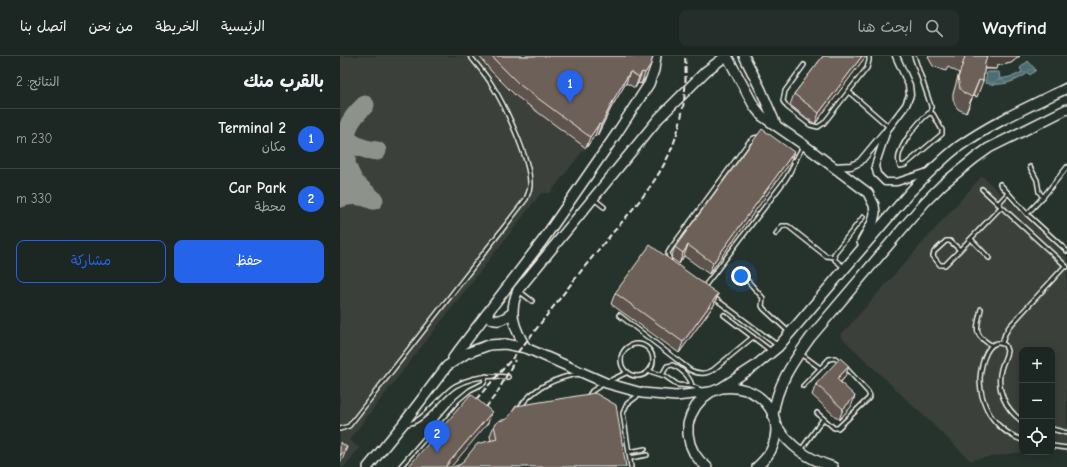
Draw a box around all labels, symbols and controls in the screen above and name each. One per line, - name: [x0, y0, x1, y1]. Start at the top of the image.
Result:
- search box: [679, 10, 959, 46]
- icon: search: [923, 17, 945, 39]
- text: Wayfind: [983, 17, 1047, 39]
- text: اتصل بنا: [20, 18, 67, 35]
- text: من نحن: [89, 18, 133, 35]
- text: الخريطة: [155, 18, 199, 35]
- text: الرئيسية: [221, 18, 265, 35]
- text: ابحث هنا: [857, 18, 913, 36]
- pin: 1: [557, 70, 583, 103]
- text: بالقرب منك: [243, 72, 324, 91]
- text: النتائج: 2: [16, 74, 60, 89]
- text: Terminal 2: [218, 119, 286, 137]
- text: 230 m: [16, 131, 52, 146]
- text: 1: [308, 131, 314, 146]
- text: مكان: [262, 139, 286, 154]
- text: Car Park: [229, 179, 286, 197]
- text: 330 m: [16, 191, 52, 206]
- text: 2: [308, 191, 314, 206]
- text: محطة: [255, 199, 286, 214]
- button: مشاركة: [16, 240, 166, 283]
- button: حفظ: [174, 240, 324, 283]
- your location: [731, 266, 751, 286]
- map controls: [1019, 347, 1055, 455]
- button: +: [1019, 347, 1055, 383]
- button: −: [1019, 383, 1055, 419]
- button: locate: [1019, 419, 1055, 455]
- pin: 2: [424, 420, 450, 453]

